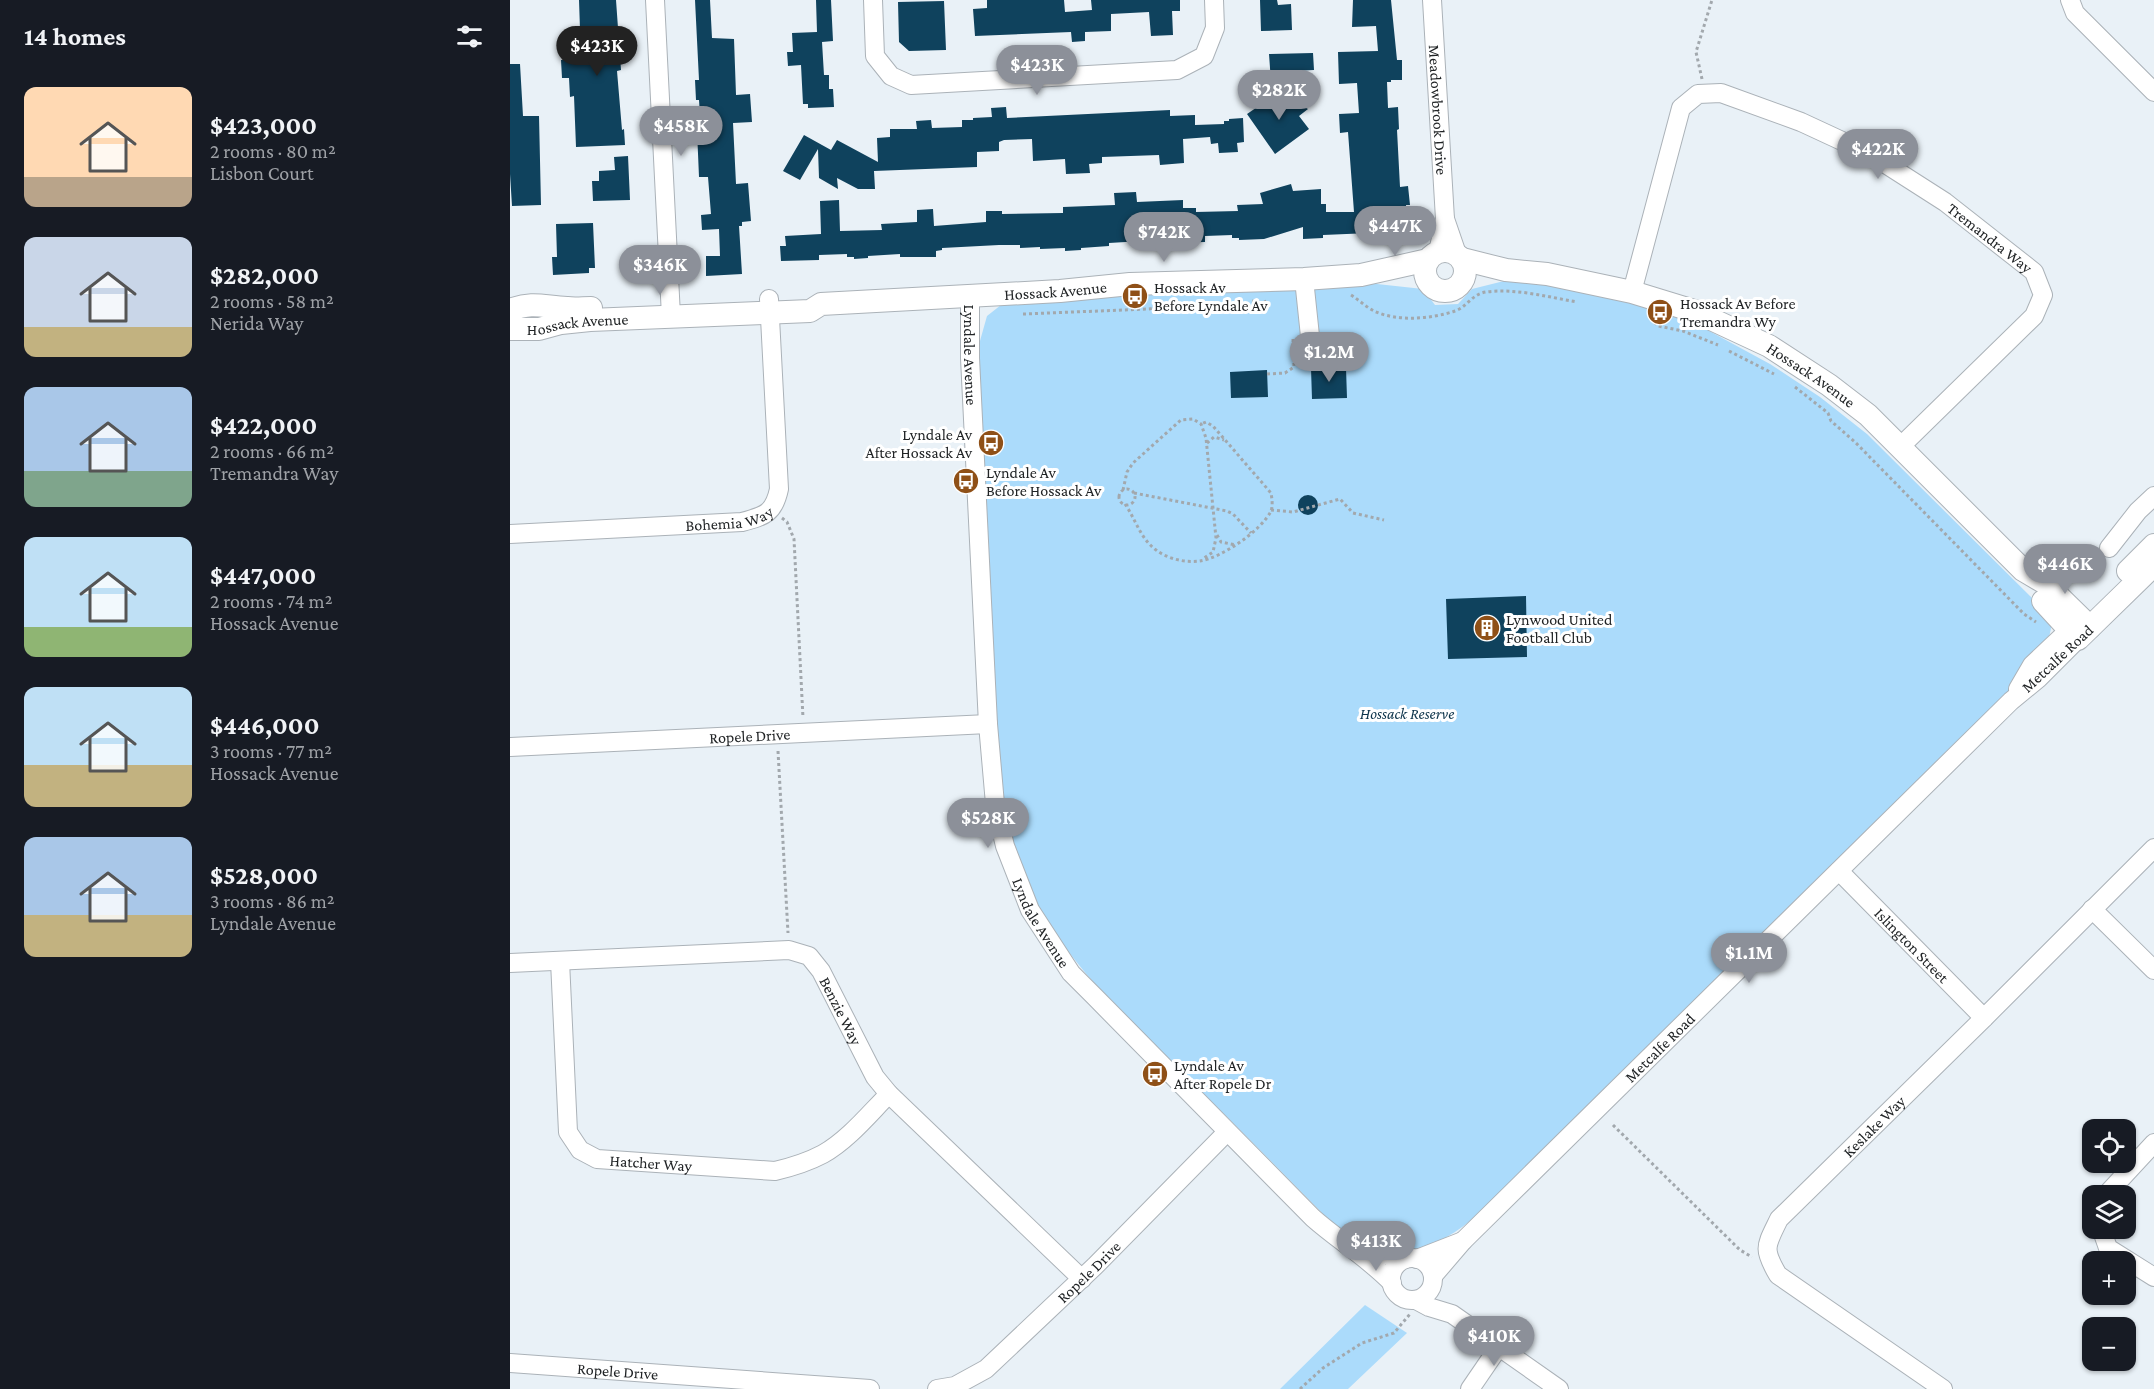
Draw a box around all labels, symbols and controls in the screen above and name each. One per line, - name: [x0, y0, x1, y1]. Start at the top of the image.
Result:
- icon: filters: [453, 20, 486, 53]
- text: 14 homes: [24, 22, 126, 51]
- pin: $423K: [555, 26, 639, 77]
- text: $423K: [570, 34, 624, 56]
- street label: Meadowbrook Drive: [1426, 44, 1450, 176]
- pin: $423K: [995, 45, 1079, 96]
- text: $423K: [1010, 53, 1064, 75]
- pin: $282K: [1237, 70, 1321, 121]
- text: $282K: [1252, 78, 1306, 100]
- pin: $458K: [639, 106, 723, 157]
- icon: home: [72, 111, 144, 183]
- text: $423,000: [210, 111, 317, 140]
- text: $458K: [654, 114, 708, 136]
- pin: $422K: [1836, 129, 1920, 180]
- text: $422K: [1851, 137, 1905, 159]
- text: 2 rooms · 80 m²: [210, 140, 336, 162]
- text: Lisbon Court: [210, 162, 314, 184]
- street label: Tremandra Way: [1944, 199, 2036, 277]
- pin: $447K: [1353, 206, 1437, 257]
- pin: $742K: [1122, 212, 1206, 263]
- text: $447K: [1368, 214, 1422, 236]
- text: $742K: [1138, 220, 1190, 242]
- pin: $346K: [618, 245, 702, 296]
- text: $346K: [633, 253, 687, 275]
- icon: home: [72, 261, 144, 333]
- text: $282,000: [210, 261, 319, 290]
- street label: Hossack Avenue: [1004, 278, 1107, 303]
- place label: Hossack Av Before Lyndale Av: [1154, 279, 1268, 315]
- bus stop icon: Hossack Av Before Lyndale Av: [1120, 281, 1150, 311]
- text: 2 rooms · 58 m²: [210, 290, 334, 312]
- place label: Hossack Av Before Tremandra Wy: [1680, 295, 1795, 331]
- bus stop icon: Hossack Av Before Tremandra Wy: [1645, 297, 1675, 327]
- street label: Lyndale Avenue: [960, 305, 980, 406]
- street label: Hossack Avenue: [527, 310, 629, 338]
- text: Nerida Way: [210, 312, 304, 334]
- pin: $1.2M: [1287, 332, 1371, 383]
- street label: Hossack Avenue: [1764, 339, 1858, 411]
- text: $1.2M: [1304, 340, 1354, 362]
- icon: home: [72, 411, 144, 483]
- text: $422,000: [210, 411, 317, 440]
- place label: Lyndale Av After Hossack Av: [866, 426, 973, 461]
- bus stop icon: Lyndale Av After Hossack Av: [976, 428, 1006, 458]
- text: 2 rooms · 66 m²: [210, 440, 334, 462]
- text: Tremandra Way: [210, 462, 339, 484]
- place label: Lyndale Av Before Hossack Av: [986, 464, 1102, 499]
- bus stop icon: Lyndale Av Before Hossack Av: [951, 466, 981, 496]
- street label: Bohemia Way: [685, 503, 778, 534]
- pin: $446K: [2023, 544, 2107, 595]
- text: $446K: [2037, 552, 2093, 574]
- icon: home: [72, 561, 144, 633]
- text: $447,000: [210, 561, 316, 590]
- text: 2 rooms · 74 m²: [210, 590, 332, 612]
- place label: Lynwood United Football Club: [1506, 611, 1613, 646]
- text: Hossack Avenue: [210, 612, 338, 634]
- building icon: Lynwood United Football Club: [1472, 613, 1502, 643]
- street label: Metcalfe Road: [2018, 621, 2097, 696]
- park label: Hossack Reserve: [1360, 705, 1454, 722]
- icon: home: [72, 711, 144, 783]
- text: $446,000: [210, 711, 319, 740]
- street label: Ropele Drive: [709, 726, 791, 747]
- text: 3 rooms · 77 m²: [210, 740, 332, 762]
- text: Hossack Avenue: [210, 762, 338, 784]
- pin: $528K: [946, 798, 1030, 849]
- text: $528K: [961, 806, 1015, 828]
- icon: home: [72, 861, 144, 933]
- text: $528,000: [210, 861, 318, 890]
- street label: Lyndale Avenue: [1009, 875, 1073, 971]
- text: 3 rooms · 86 m²: [210, 890, 335, 912]
- street label: Islington Street: [1871, 905, 1953, 987]
- text: Lyndale Avenue: [210, 912, 336, 934]
- pin: $1.1M: [1707, 933, 1791, 984]
- text: $1.1M: [1725, 941, 1773, 963]
- street label: Benzie Way: [816, 974, 865, 1049]
- street label: Metcalfe Road: [1622, 1009, 1699, 1086]
- place label: Lyndale Av After Ropele Dr: [1174, 1057, 1272, 1093]
- bus stop icon: Lyndale Av After Ropele Dr: [1140, 1059, 1170, 1089]
- street label: Keslake Way: [1840, 1092, 1910, 1161]
- map controls: [2082, 1119, 2136, 1371]
- button: locate: [2082, 1119, 2136, 1173]
- street label: Hatcher Way: [609, 1152, 693, 1175]
- button: layers: [2082, 1185, 2136, 1239]
- pin: $413K: [1334, 1221, 1418, 1272]
- text: $413K: [1351, 1229, 1401, 1251]
- street label: Ropele Drive: [1054, 1238, 1124, 1306]
- button: +: [2082, 1251, 2136, 1305]
- pin: $410K: [1452, 1316, 1536, 1367]
- button: −: [2082, 1317, 2136, 1371]
- text: $410K: [1467, 1324, 1521, 1346]
- street label: Ropele Drive: [577, 1360, 659, 1383]

